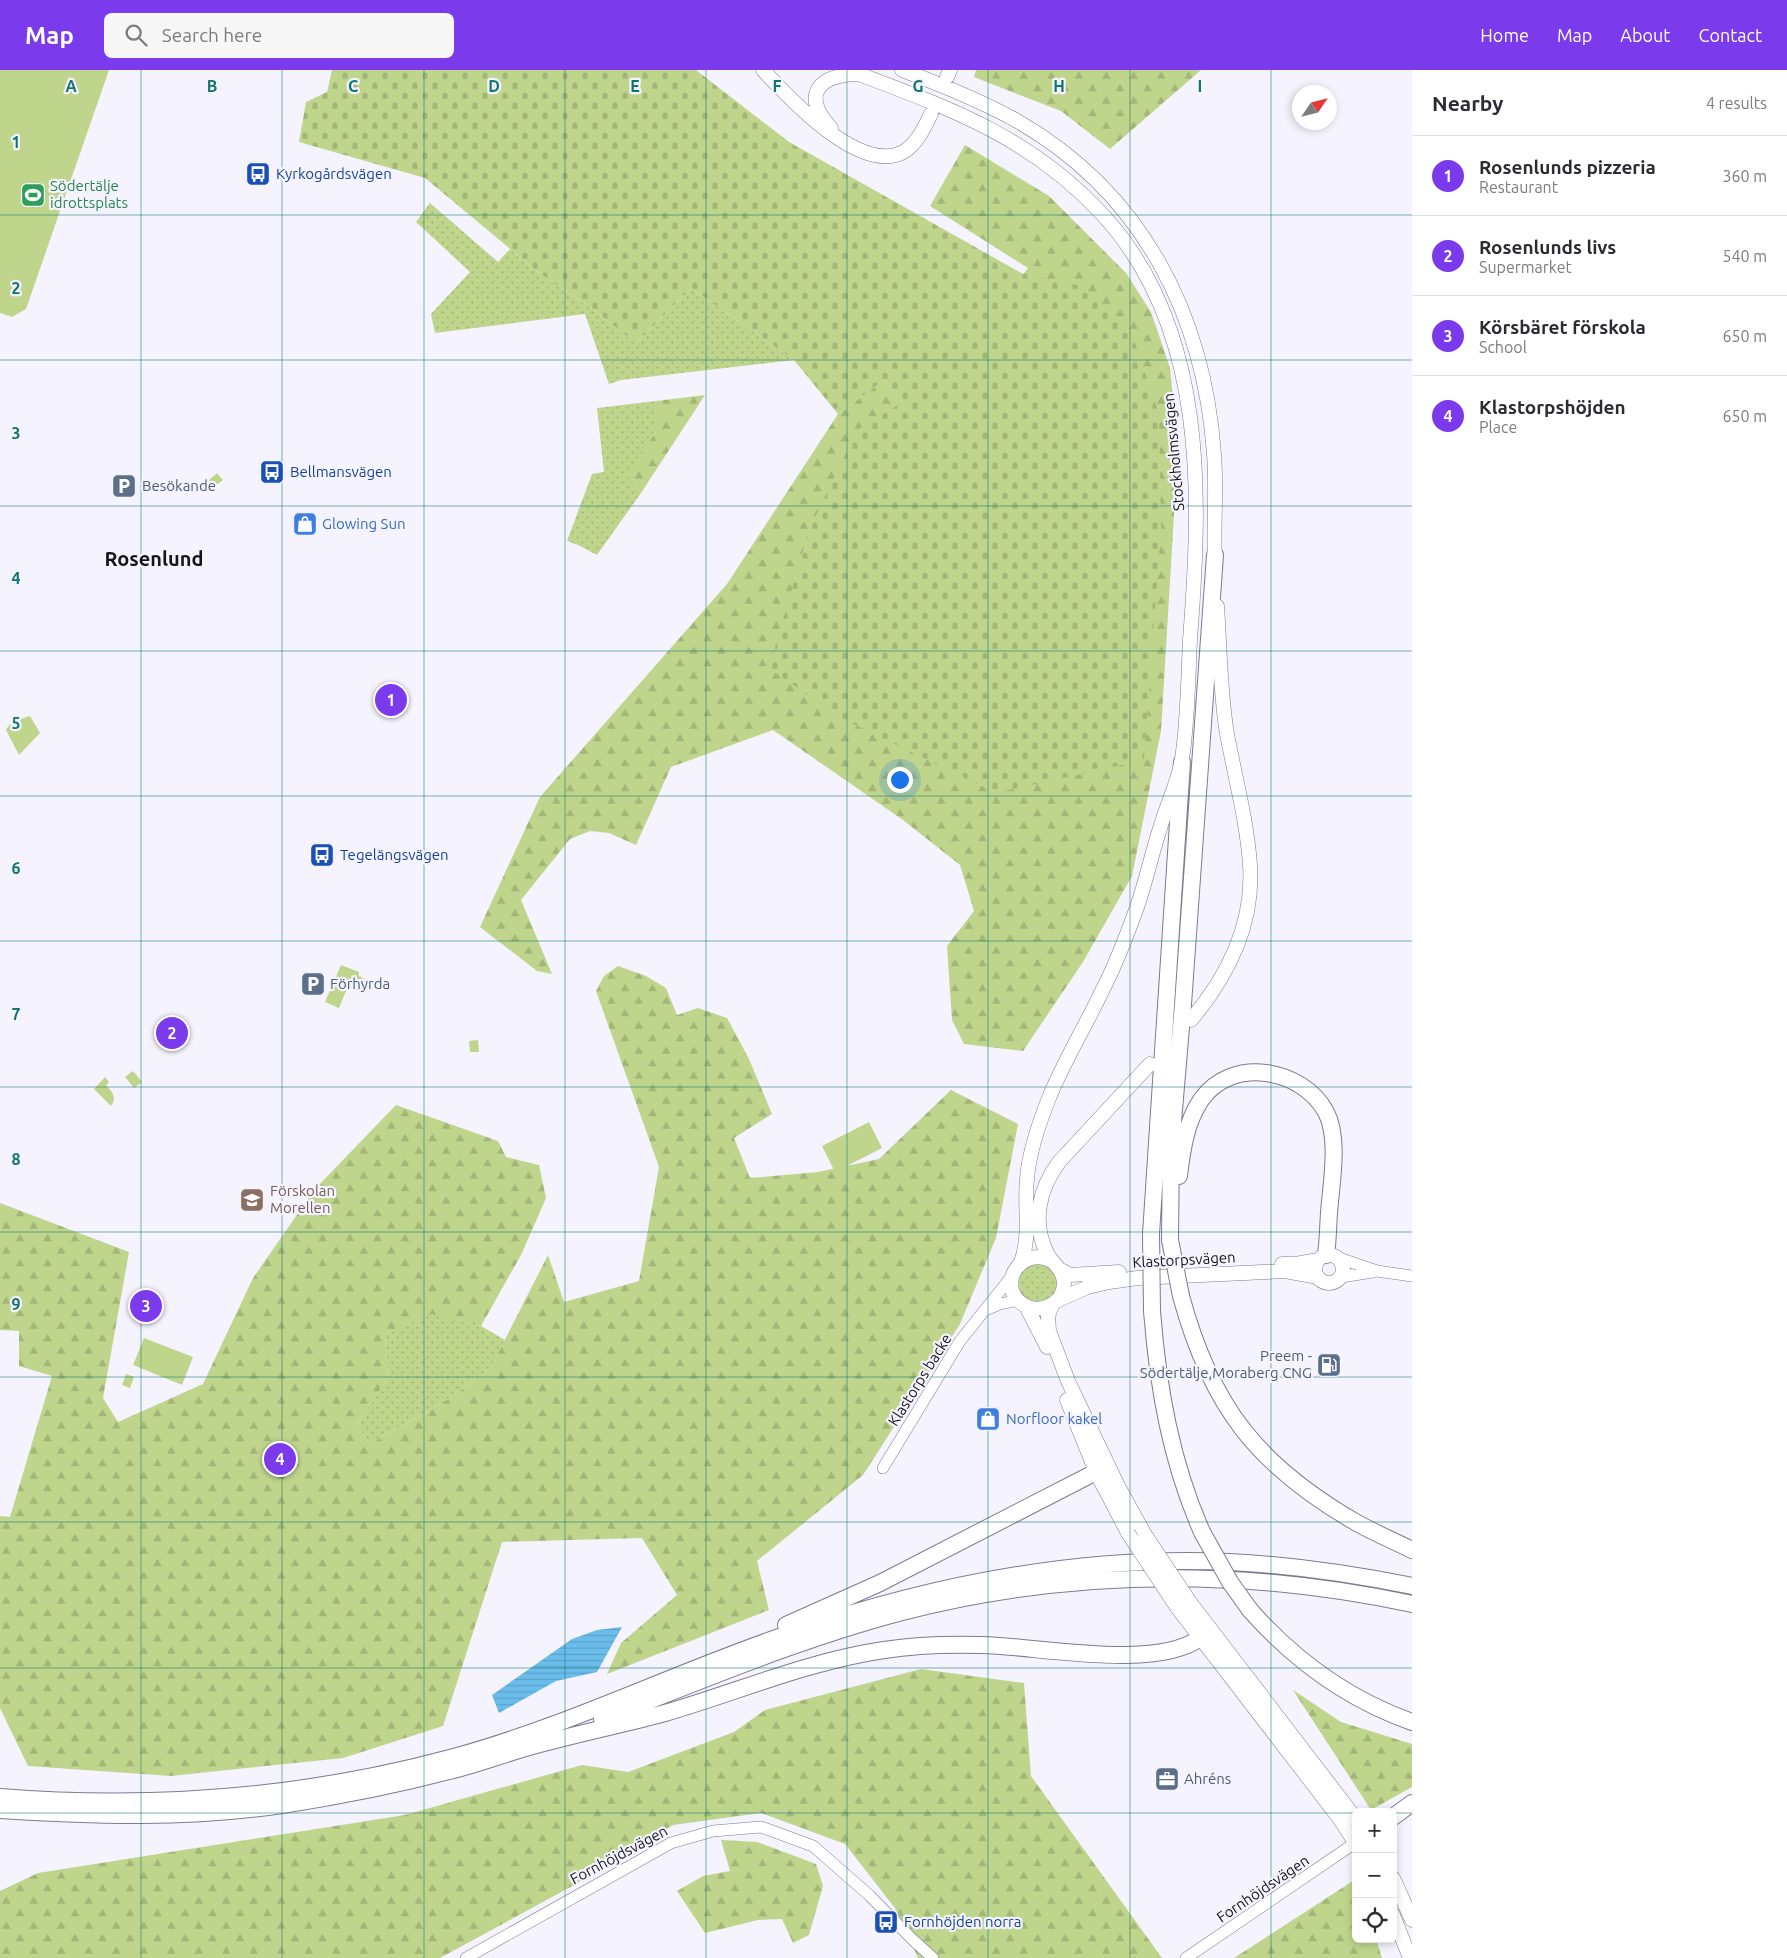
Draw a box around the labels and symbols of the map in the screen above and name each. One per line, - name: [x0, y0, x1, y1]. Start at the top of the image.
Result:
- text: A: [65, 77, 77, 95]
- text: B: [207, 77, 217, 95]
- text: C: [348, 77, 358, 95]
- text: D: [488, 77, 500, 95]
- text: E: [630, 77, 640, 95]
- text: F: [773, 77, 782, 95]
- text: G: [912, 77, 924, 95]
- text: H: [1053, 77, 1065, 95]
- text: I: [1198, 77, 1202, 95]
- north arrow: [1292, 85, 1337, 130]
- text: 1: [11, 133, 21, 151]
- bus stop icon: Kyrkogårdsvägen: [245, 161, 271, 187]
- place label: Kyrkogårdsvägen: [276, 165, 392, 182]
- place label: Södertälje idrottsplats: [50, 177, 128, 211]
- sports icon: Södertälje idrottsplats: [20, 182, 46, 208]
- text: 2: [11, 279, 21, 297]
- street label: Stockholmsvägen: [1160, 392, 1187, 512]
- text: 3: [11, 424, 21, 442]
- bus stop icon: Bellmansvägen: [259, 459, 285, 485]
- place label: Bellmansvägen: [290, 463, 392, 480]
- parking icon: Besökande: [111, 473, 137, 499]
- place label: Besökande: [142, 477, 216, 494]
- shop icon: Glowing Sun: [292, 511, 318, 537]
- place label: Glowing Sun: [322, 515, 406, 532]
- district label: Rosenlund: [105, 547, 203, 570]
- text: 4: [11, 569, 21, 587]
- pin: 1: [375, 681, 407, 719]
- text: 5: [11, 714, 21, 732]
- your location: [887, 767, 913, 793]
- bus stop icon: Tegelängsvägen: [309, 842, 335, 868]
- place label: Tegelängsvägen: [340, 846, 449, 863]
- text: 6: [11, 859, 21, 877]
- parking icon: Förhyrda: [300, 971, 326, 997]
- place label: Förhyrda: [330, 975, 390, 992]
- text: 7: [11, 1005, 21, 1023]
- pin: 2: [156, 1014, 188, 1052]
- text: 8: [11, 1150, 21, 1168]
- place label: Förskolan Morellen: [270, 1182, 335, 1216]
- school or university icon: Förskolan Morellen: [239, 1187, 265, 1213]
- street label: Klastorpsvägen: [1132, 1248, 1236, 1271]
- pin: 3: [130, 1287, 162, 1325]
- text: 9: [11, 1295, 21, 1313]
- street label: Klastorps backe: [884, 1331, 955, 1429]
- place label: Preem - Södertälje,Moraberg CNG: [1140, 1347, 1312, 1381]
- fuel station icon: Preem - Södertälje,Moraberg CNG: [1316, 1352, 1342, 1378]
- shop icon: Norfloor kakel: [975, 1406, 1001, 1432]
- place label: Norfloor kakel: [1006, 1410, 1102, 1427]
- pin: 4: [264, 1440, 296, 1478]
- office icon: Ahréns: [1154, 1766, 1180, 1792]
- place label: Ahréns: [1184, 1770, 1231, 1787]
- street label: Fornhöjdsvägen: [567, 1822, 670, 1887]
- street label: Fornhöjdsvägen: [1213, 1851, 1312, 1926]
- bus stop icon: Fornhöjden norra: [873, 1909, 899, 1935]
- place label: Fornhöjden norra: [904, 1913, 1021, 1930]

